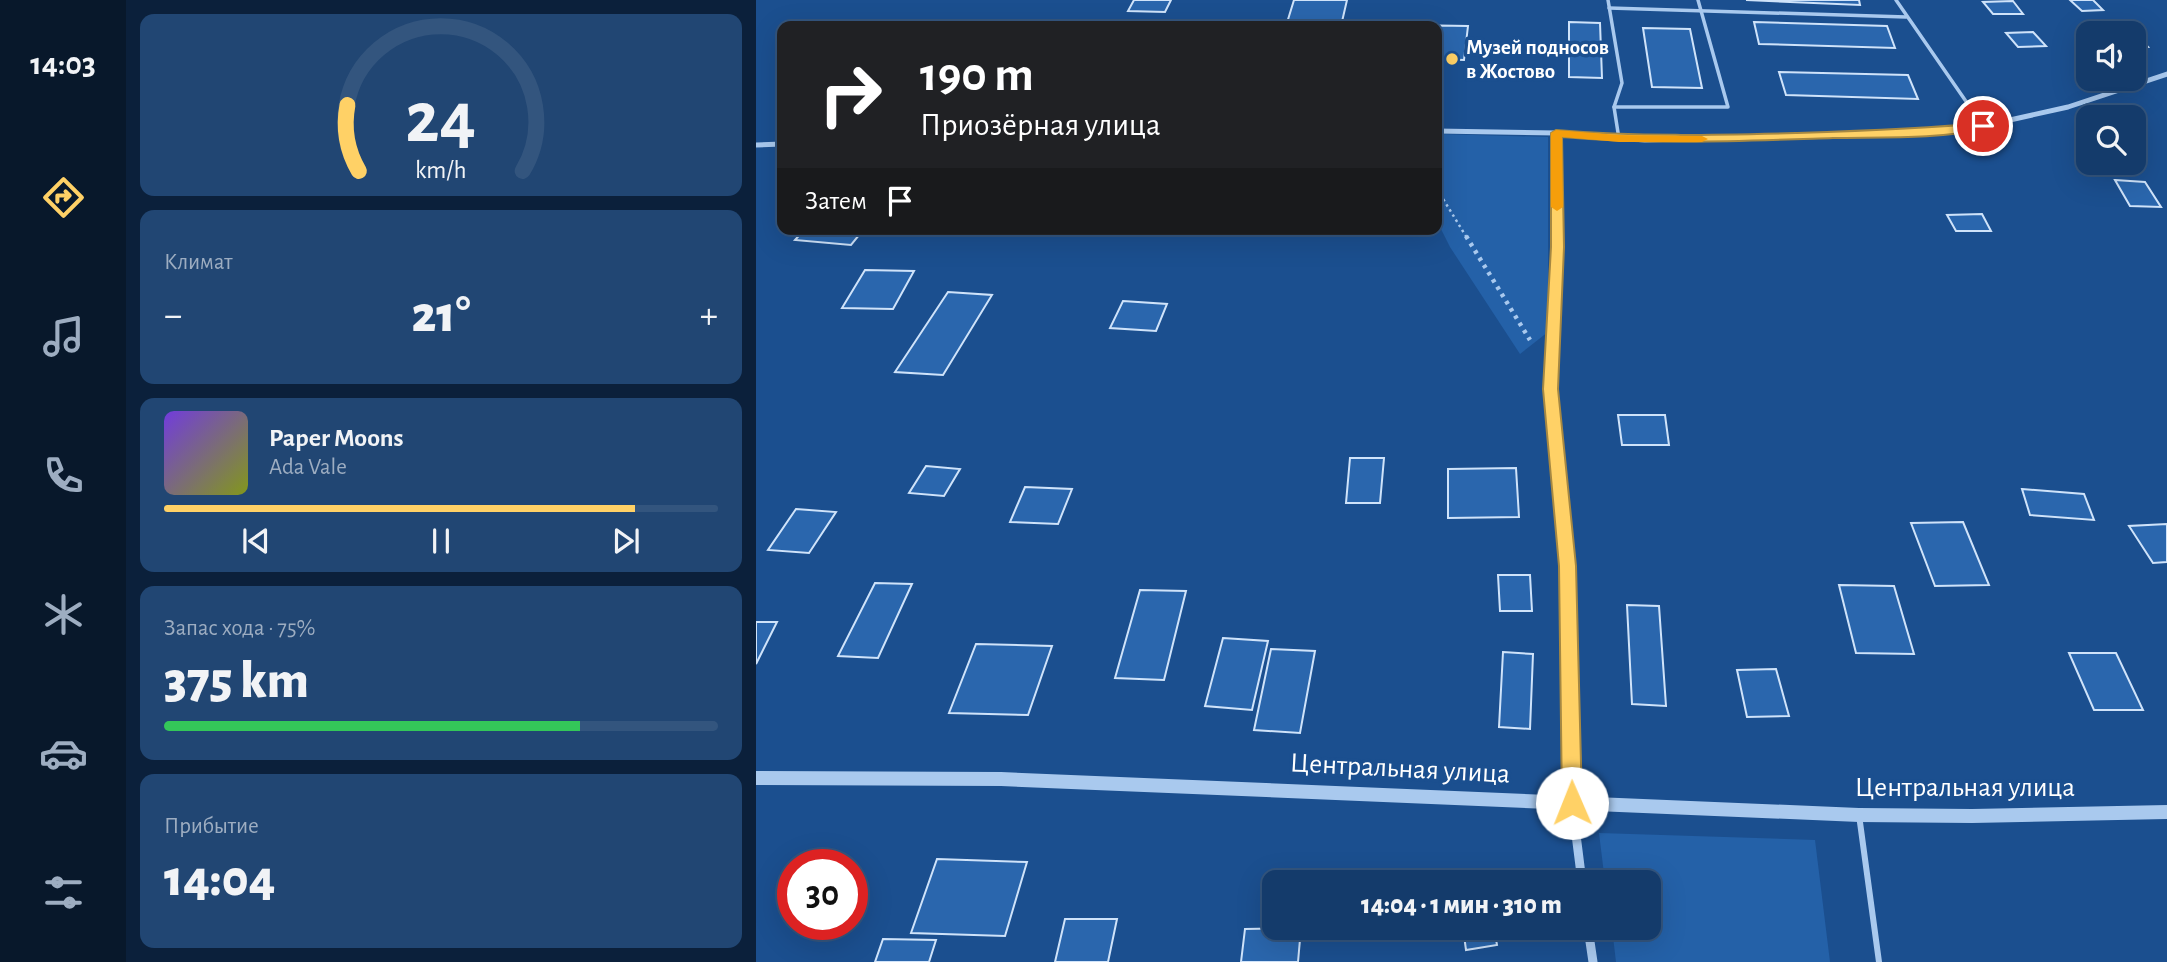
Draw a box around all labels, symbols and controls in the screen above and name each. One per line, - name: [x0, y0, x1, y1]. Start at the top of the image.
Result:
- map controls: [2076, 21, 2146, 175]
- button: sound: [2076, 21, 2146, 91]
- place label: Музей подносов в Жостово: [1466, 37, 1609, 82]
- text: 14:03: [30, 48, 96, 80]
- icon: right: [805, 49, 896, 140]
- text: 190 m: [920, 51, 1034, 100]
- marker: Музей подносов в Жостово: [1444, 51, 1460, 67]
- text: 24: [406, 83, 476, 156]
- pin: [1953, 96, 2013, 156]
- button: search: [2076, 105, 2146, 175]
- icon: arrive: [1964, 107, 2002, 145]
- text: Приозёрная улица: [920, 109, 1161, 141]
- text: km/h: [415, 158, 467, 183]
- icon: directions: [39, 173, 88, 222]
- icon: arrive: [881, 182, 919, 220]
- text: Затем: [805, 188, 867, 214]
- text: Климат: [164, 251, 233, 274]
- text: 21°: [411, 289, 471, 341]
- text: −: [164, 297, 182, 335]
- text: +: [700, 297, 718, 335]
- icon: music: [39, 312, 88, 361]
- text: Paper Moons: [269, 425, 404, 451]
- icon: phone: [39, 451, 88, 500]
- text: Ada Vale: [269, 456, 347, 479]
- icon: previous: [237, 522, 275, 560]
- icon: pause: [422, 522, 460, 560]
- icon: next: [607, 522, 645, 560]
- icon: climate: [39, 590, 88, 639]
- text: Запас хода · 75%: [164, 617, 316, 640]
- text: 375 km: [164, 655, 309, 707]
- icon: car: [39, 729, 88, 778]
- street label: Центральная улица: [1289, 749, 1511, 789]
- position arrow: [1535, 766, 1609, 840]
- street label: Центральная улица: [1855, 774, 2075, 802]
- text: Прибытие: [164, 815, 259, 838]
- speed limit sign: 30: [777, 849, 868, 940]
- text: 14:04: [164, 853, 275, 905]
- icon: filters: [39, 868, 88, 917]
- text: 14:04 · 1 мин · 310 m: [1361, 892, 1562, 918]

